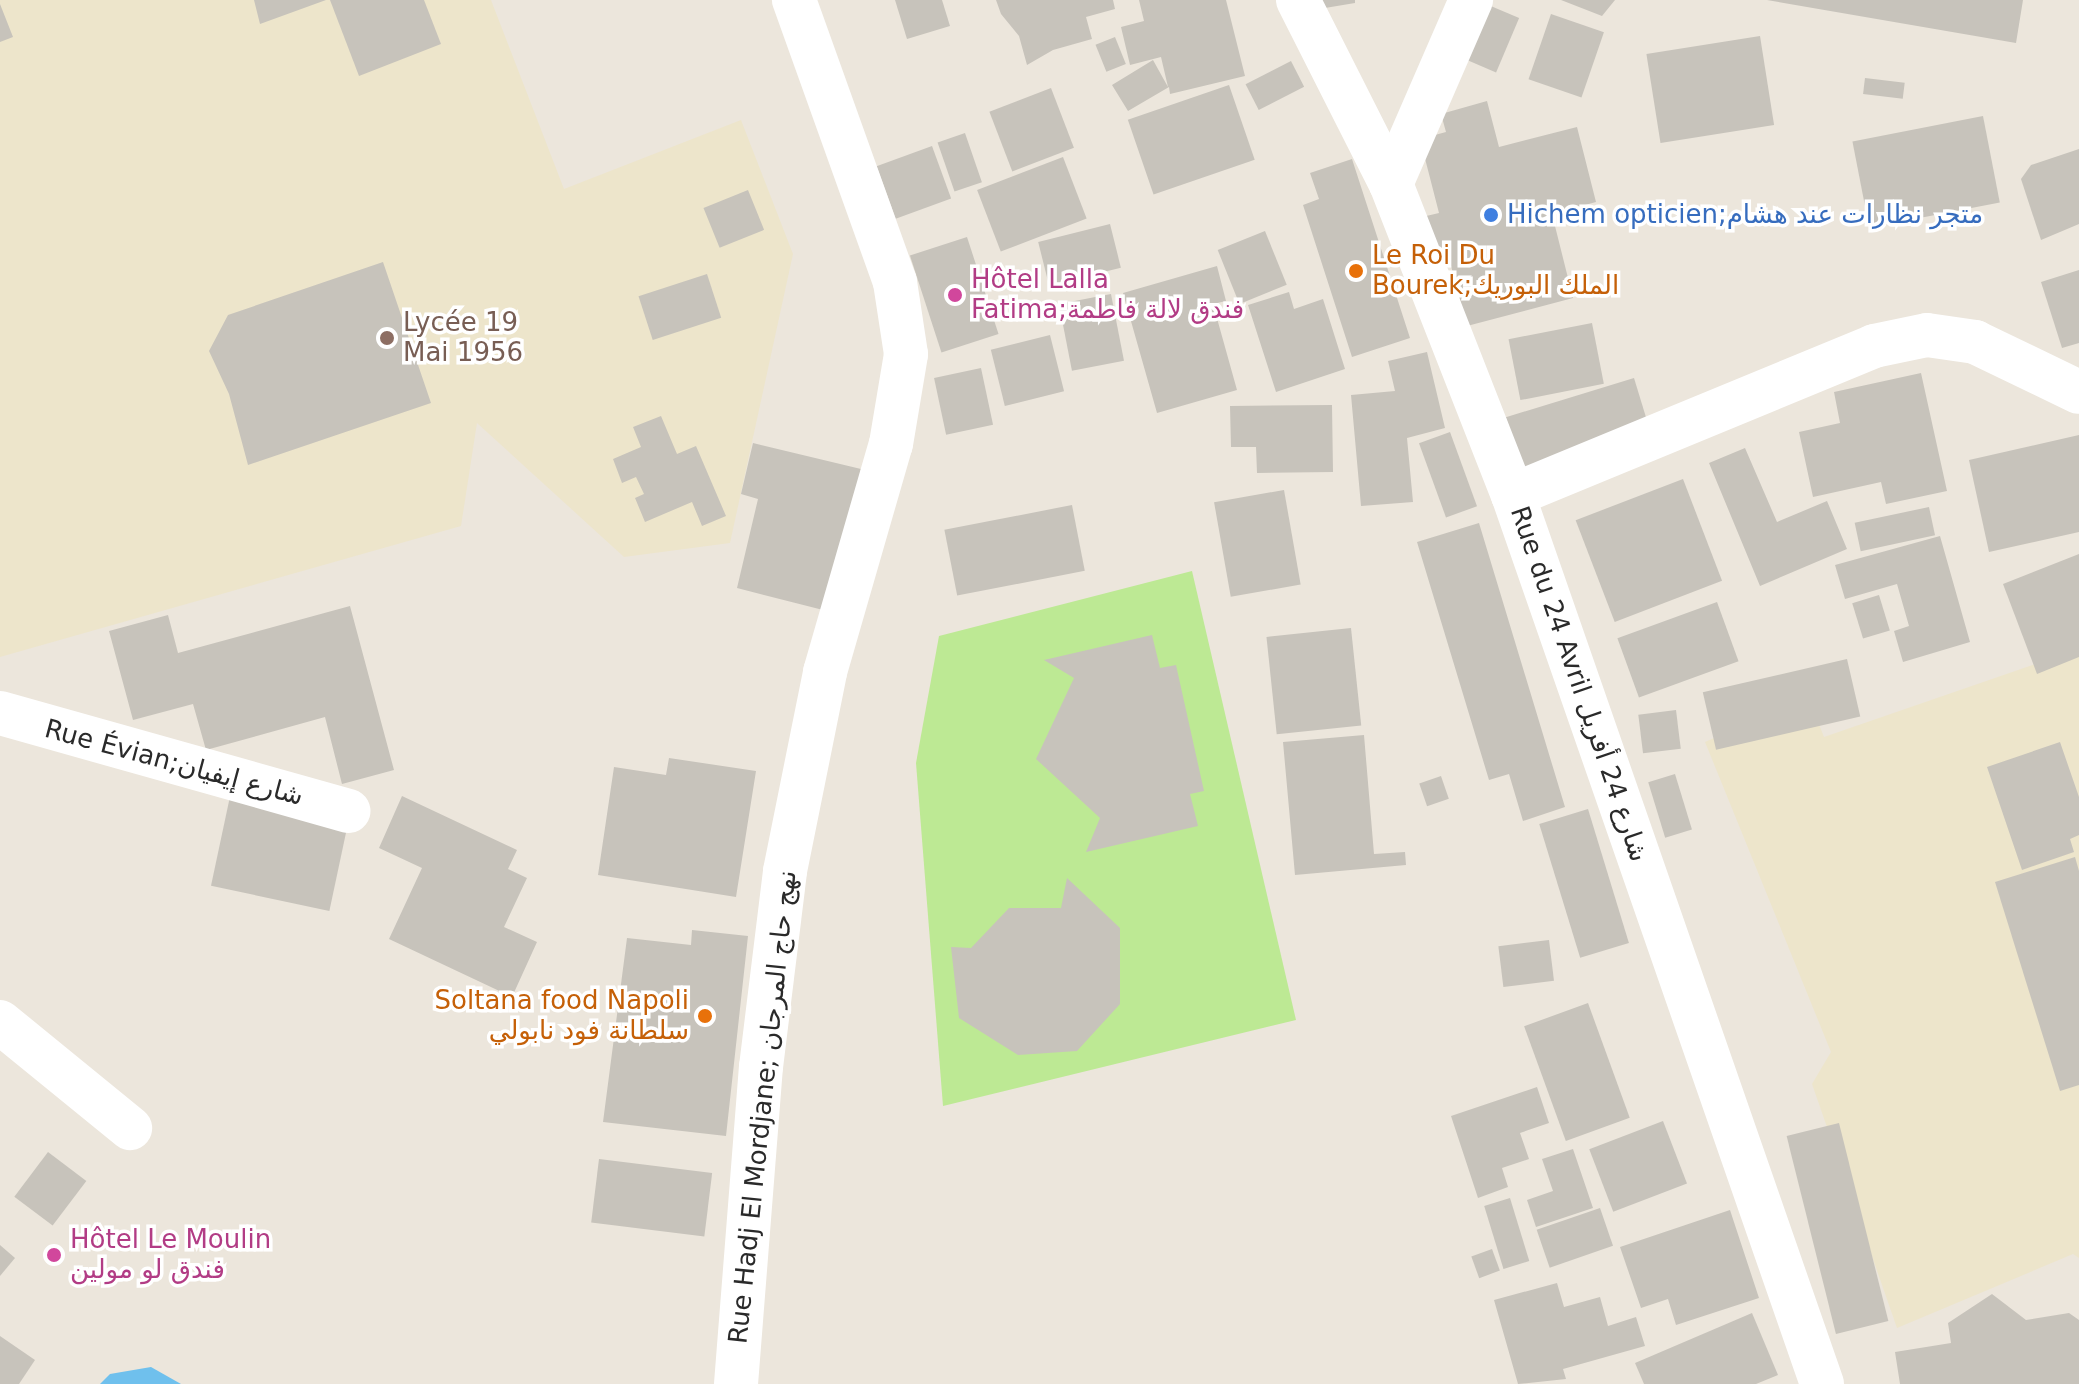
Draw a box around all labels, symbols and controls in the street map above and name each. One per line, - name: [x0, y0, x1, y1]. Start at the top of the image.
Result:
- place label: Hichem opticien;متجر نظارات عند هشام: [1507, 199, 1983, 231]
- marker: Hichem opticien;متجر نظارات عند هشام: [1482, 206, 1500, 224]
- place label: Le Roi Du Bourek;الملك البوريك: [1372, 240, 1619, 302]
- marker: Le Roi Du Bourek;الملك البوريك: [1347, 262, 1365, 280]
- place label: Hôtel Lalla Fatima;فندق لالة فاطمة: [971, 264, 1244, 326]
- marker: Hôtel Lalla Fatima;فندق لالة فاطمة: [946, 286, 964, 304]
- place label: Lycée 19 Mai 1956: [403, 307, 523, 368]
- marker: Lycée 19 Mai 1956: [378, 329, 396, 347]
- street label: Rue du 24 Avril شارع 24 أفريل: [1503, 502, 1655, 866]
- street label: Rue Évian;شارع إيفيان: [41, 713, 307, 813]
- street label: Rue Hadj El Mordjane; نهج حاج المرجان: [723, 869, 803, 1345]
- place label: Soltana food Napoli سلطانة فود نابولي: [435, 985, 689, 1046]
- marker: Soltana food Napoli سلطانة فود نابولي: [696, 1007, 714, 1025]
- place label: Hôtel Le Moulin فندق لو مولين: [70, 1224, 271, 1286]
- marker: Hôtel Le Moulin فندق لو مولين: [45, 1246, 63, 1264]

